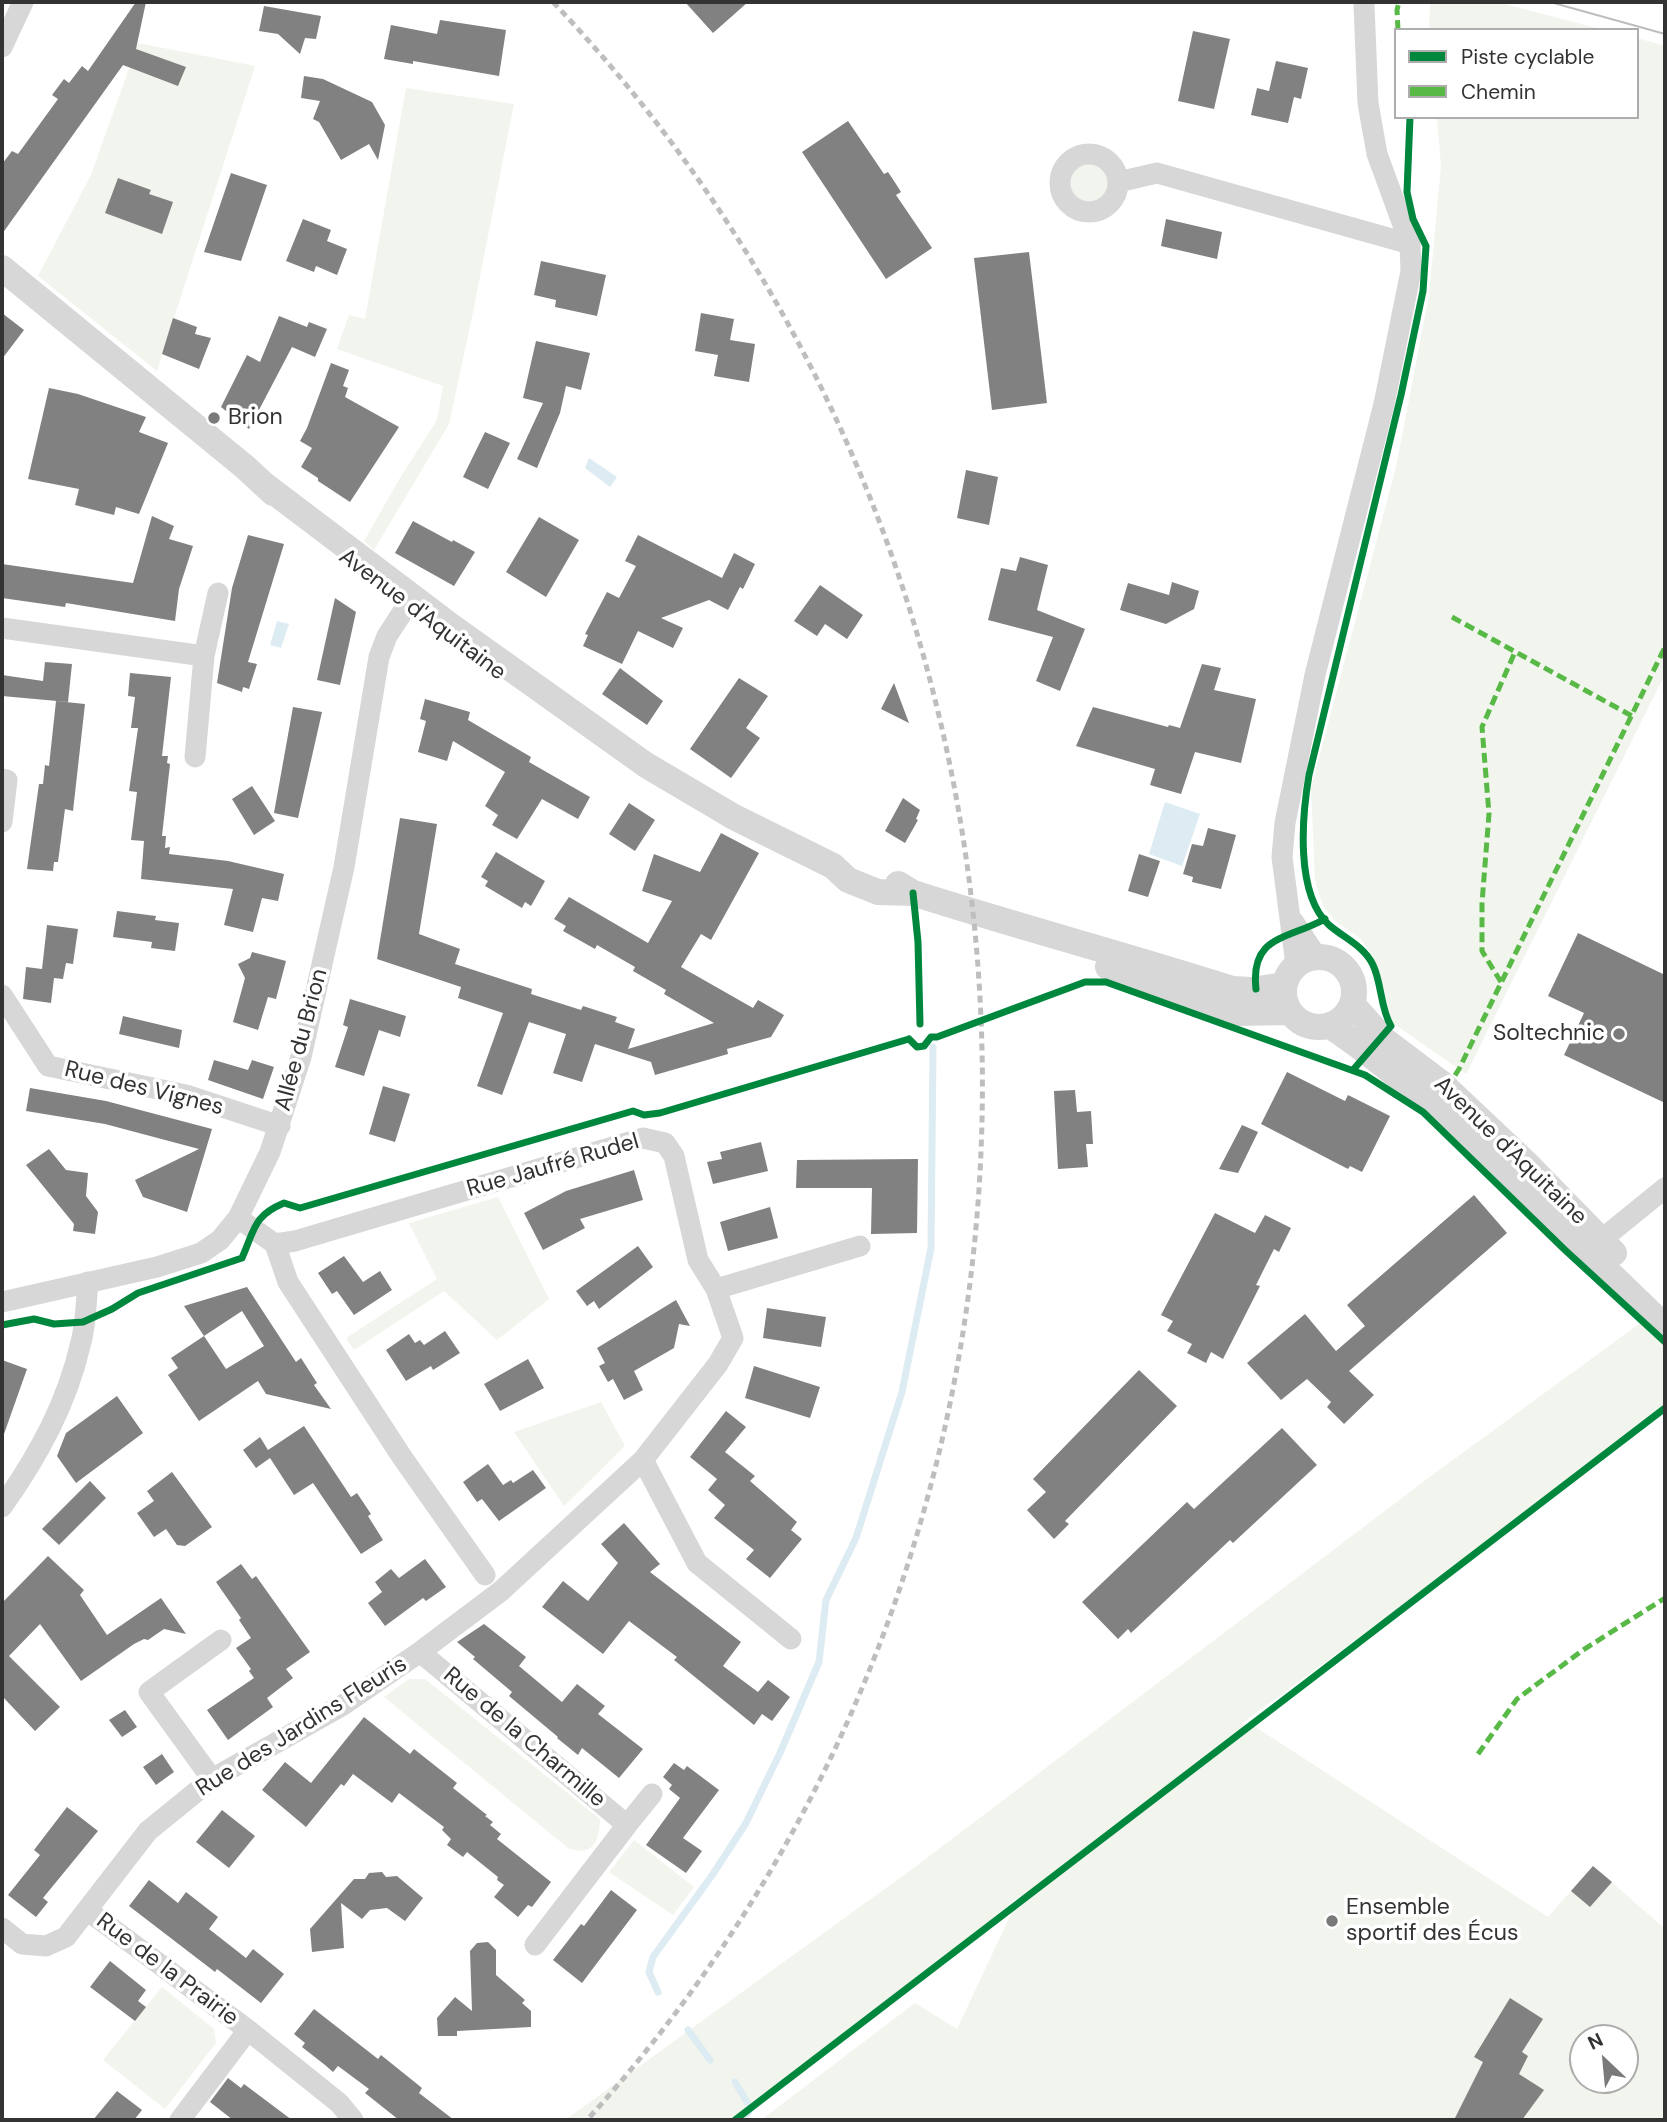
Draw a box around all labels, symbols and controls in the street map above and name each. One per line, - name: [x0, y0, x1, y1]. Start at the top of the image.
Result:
- legend: [1394, 28, 1639, 119]
- text: Piste cyclable: [1461, 43, 1594, 71]
- text: Chemin: [1461, 78, 1536, 106]
- place label: Brion: [228, 404, 283, 432]
- marker: Brion: [206, 410, 222, 426]
- street label: Avenue d'Aquitaine: [333, 543, 511, 687]
- street label: Allée du Brion: [270, 966, 334, 1114]
- place label: Soltechnic: [1493, 1020, 1605, 1048]
- marker: Soltechnic: [1611, 1026, 1627, 1042]
- street label: Rue des Vignes: [62, 1056, 226, 1122]
- street label: Avenue d'Aquitaine: [1428, 1071, 1592, 1231]
- street label: Rue Jaufré Rudel: [464, 1128, 642, 1204]
- street label: Rue des Jardins Fleuris: [192, 1651, 412, 1803]
- street label: Rue de la Charmille: [437, 1662, 611, 1814]
- place label: Ensemble sportif des Écus: [1346, 1894, 1519, 1948]
- street label: Rue de la Prairie: [91, 1908, 243, 2032]
- marker: Ensemble sportif des Écus: [1324, 1913, 1340, 1929]
- north arrow: [1569, 2024, 1639, 2094]
- text: N: [1584, 2027, 1607, 2056]

